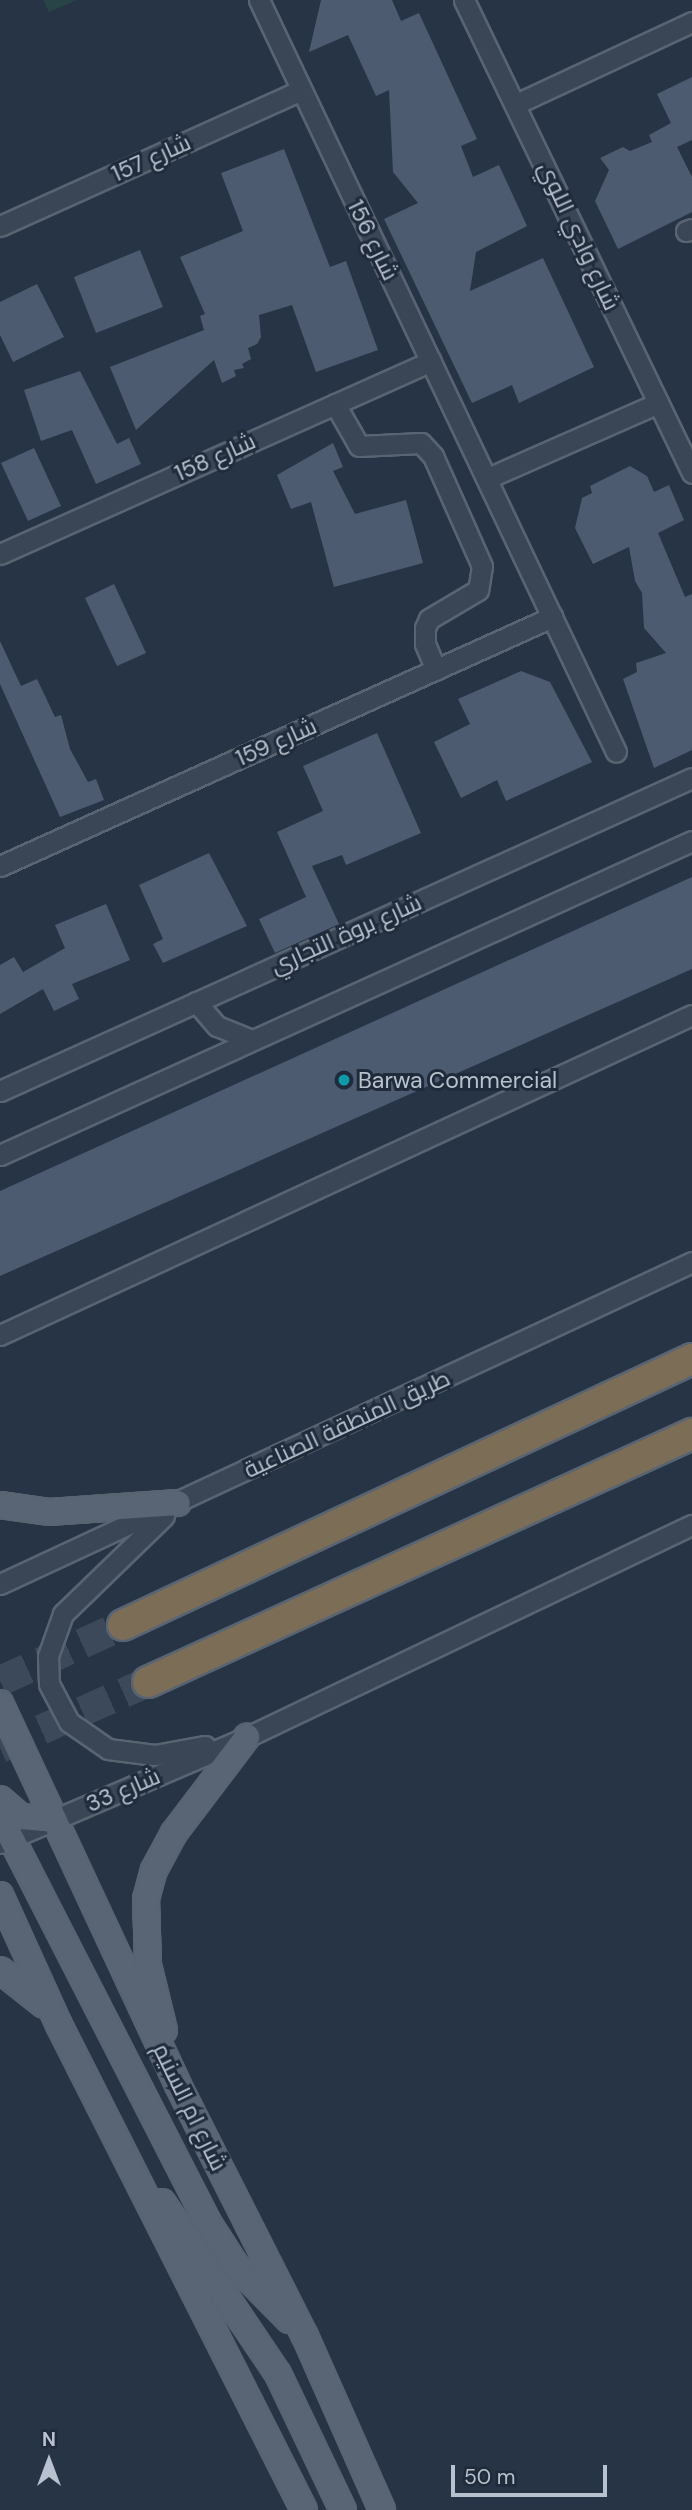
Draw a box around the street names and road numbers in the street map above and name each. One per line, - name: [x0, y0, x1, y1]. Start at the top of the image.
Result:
- street label: شارع 157: [107, 128, 195, 188]
- street label: شارع وادي اللوي: [533, 157, 625, 315]
- street label: شارع 156: [342, 195, 404, 285]
- street label: شارع 158: [170, 427, 260, 487]
- street label: شارع 159: [231, 712, 321, 772]
- street label: شارع بروة التجاري: [266, 888, 426, 980]
- street label: طريق المنطقة الصناعية: [240, 1364, 454, 1484]
- street label: شارع 33: [82, 1762, 164, 1818]
- street label: شارع ام السنيم: [147, 2039, 233, 2175]

